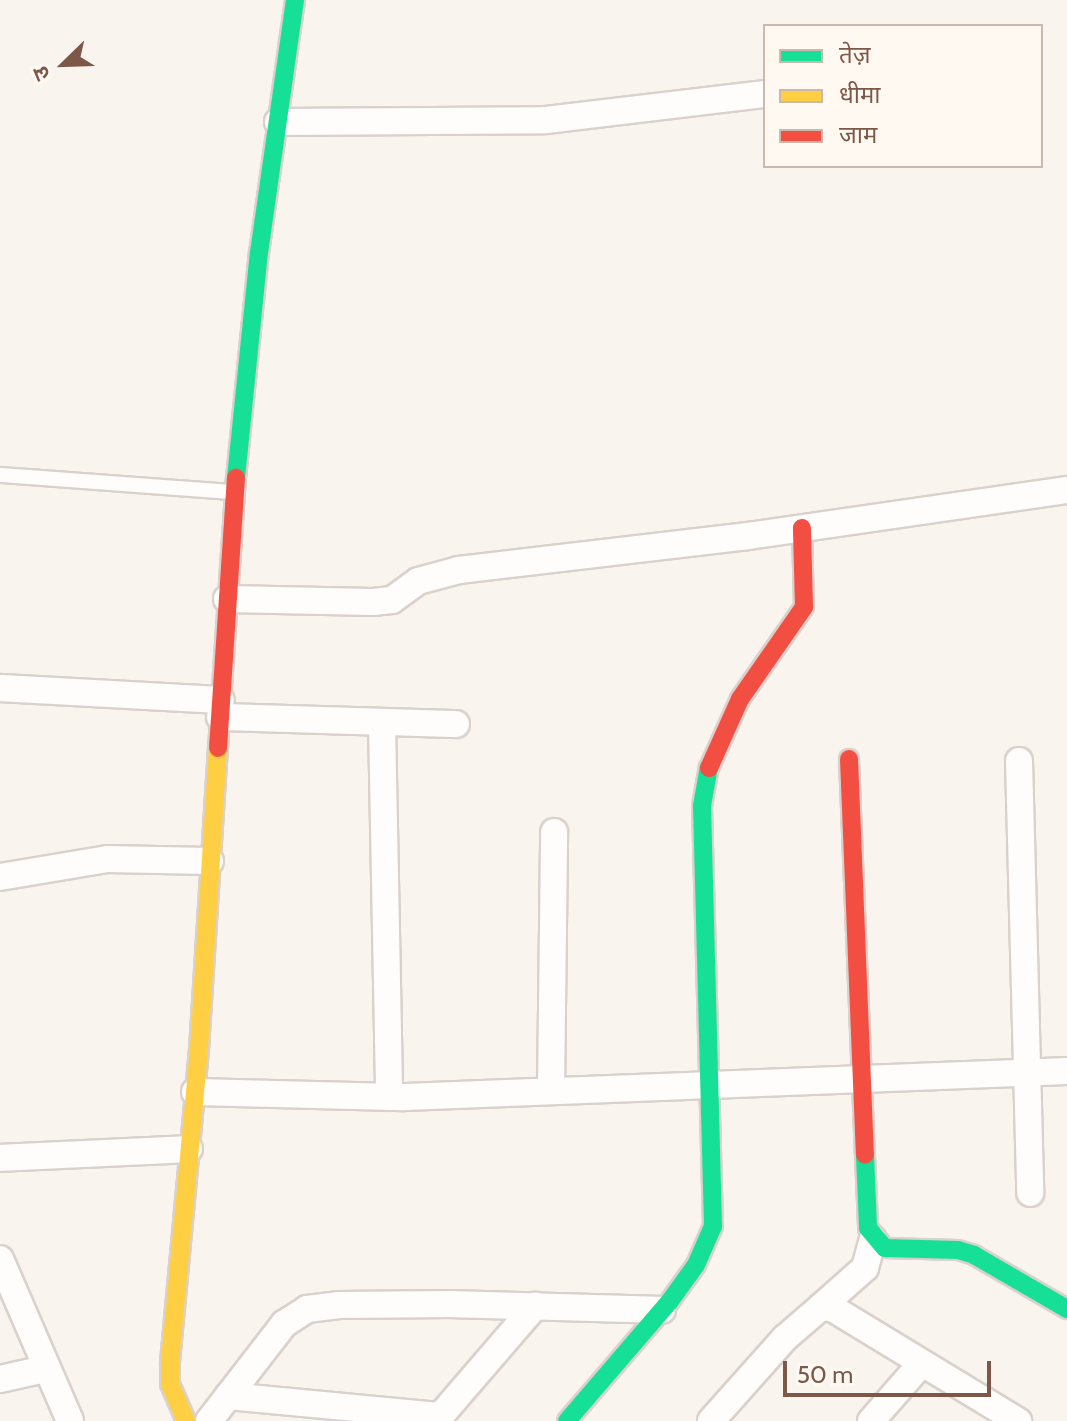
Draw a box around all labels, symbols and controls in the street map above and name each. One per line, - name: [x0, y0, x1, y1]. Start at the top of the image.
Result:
- north arrow: [24, 24, 104, 104]
- legend: [763, 24, 1043, 168]
- text: तेज़: [839, 40, 871, 69]
- text: उ: [27, 62, 56, 85]
- text: धीमा: [839, 80, 881, 109]
- text: जाम: [839, 120, 877, 149]
- scale bar: [787, 1345, 995, 1395]
- text: 50 m: [797, 1360, 853, 1389]

